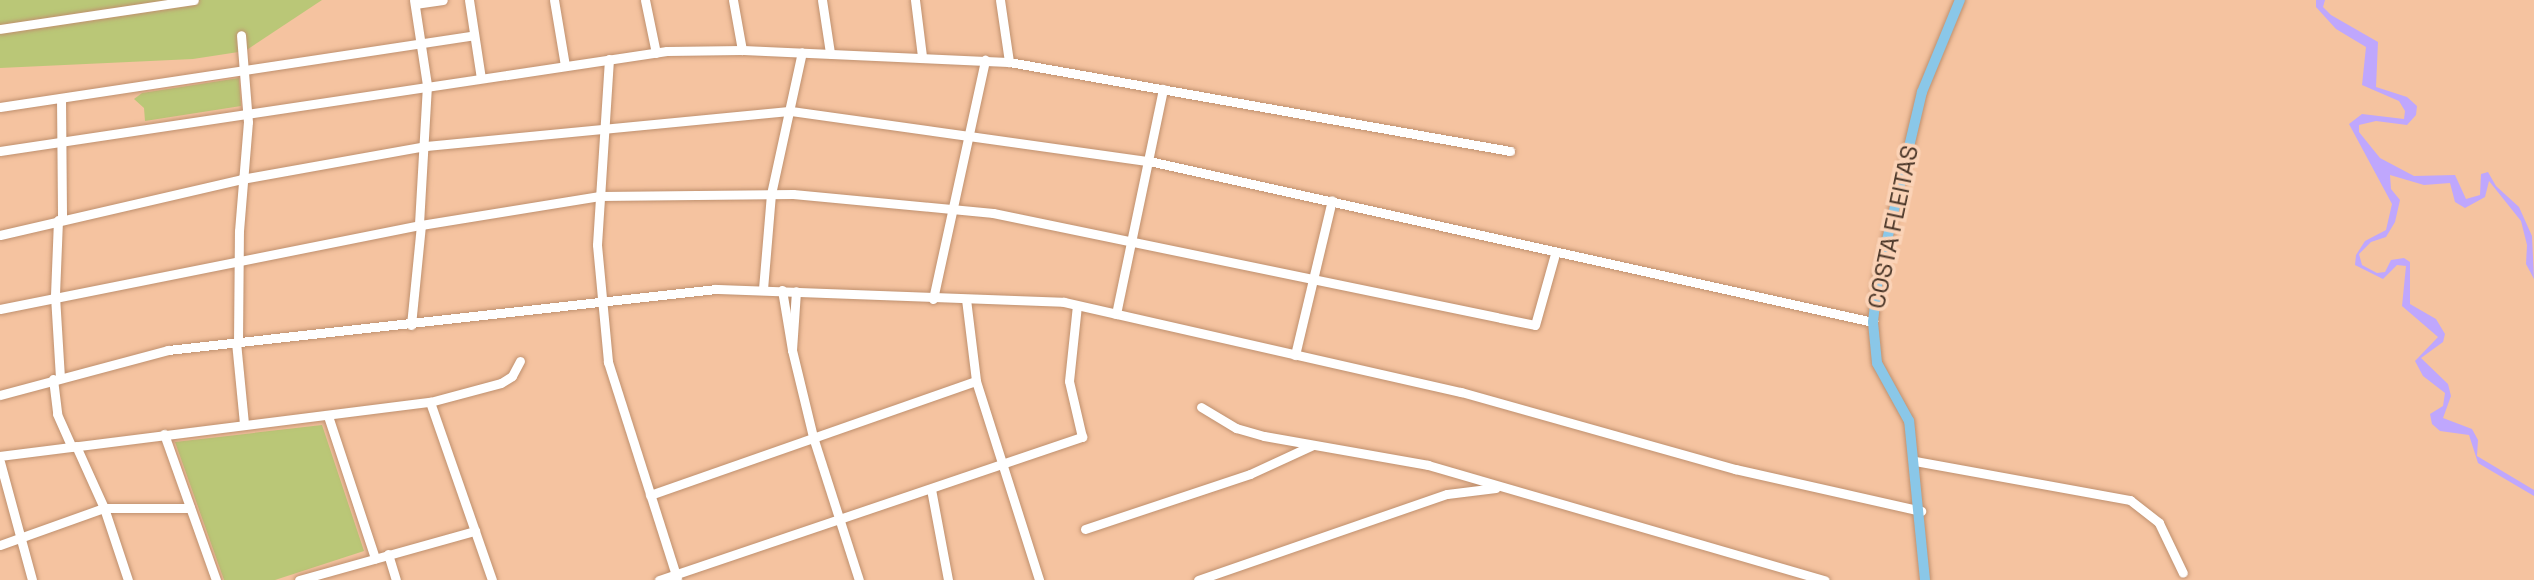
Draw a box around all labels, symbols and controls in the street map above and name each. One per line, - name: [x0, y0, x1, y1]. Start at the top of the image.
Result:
- street label: COSTA FLEITAS: [1862, 143, 1924, 311]

